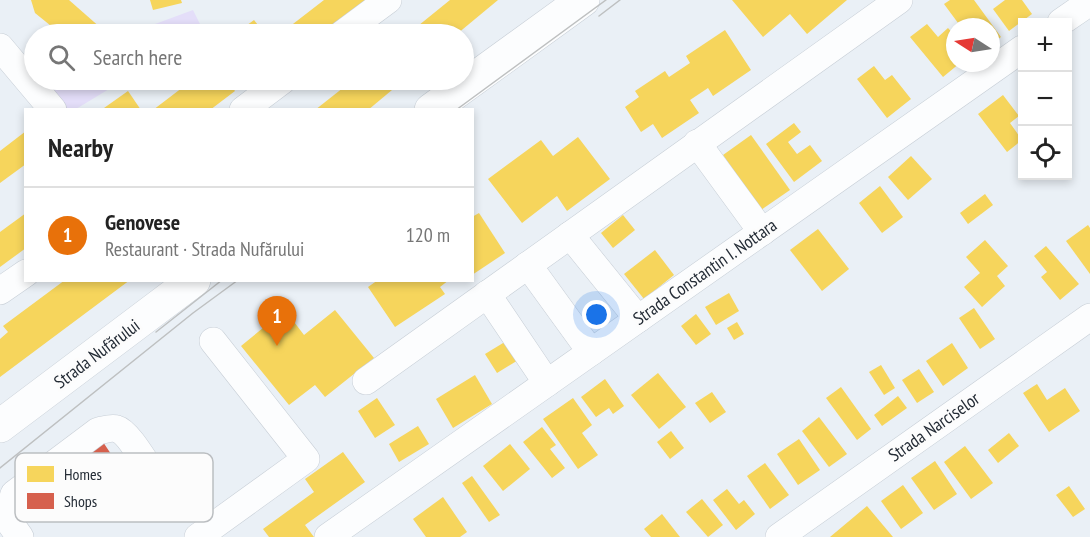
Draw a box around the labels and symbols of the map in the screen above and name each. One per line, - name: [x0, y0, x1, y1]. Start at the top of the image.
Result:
- north arrow: [946, 18, 1000, 72]
- street label: Strada Constantin I. Nottara: [628, 213, 781, 330]
- pin: 1: [258, 296, 296, 346]
- your location: [582, 300, 611, 329]
- street label: Strada Nufărului: [49, 314, 144, 393]
- street label: Strada Narciselor: [884, 387, 984, 466]
- legend: [15, 453, 213, 522]
- text: Homes: [64, 464, 102, 484]
- text: Shops: [64, 491, 97, 511]

